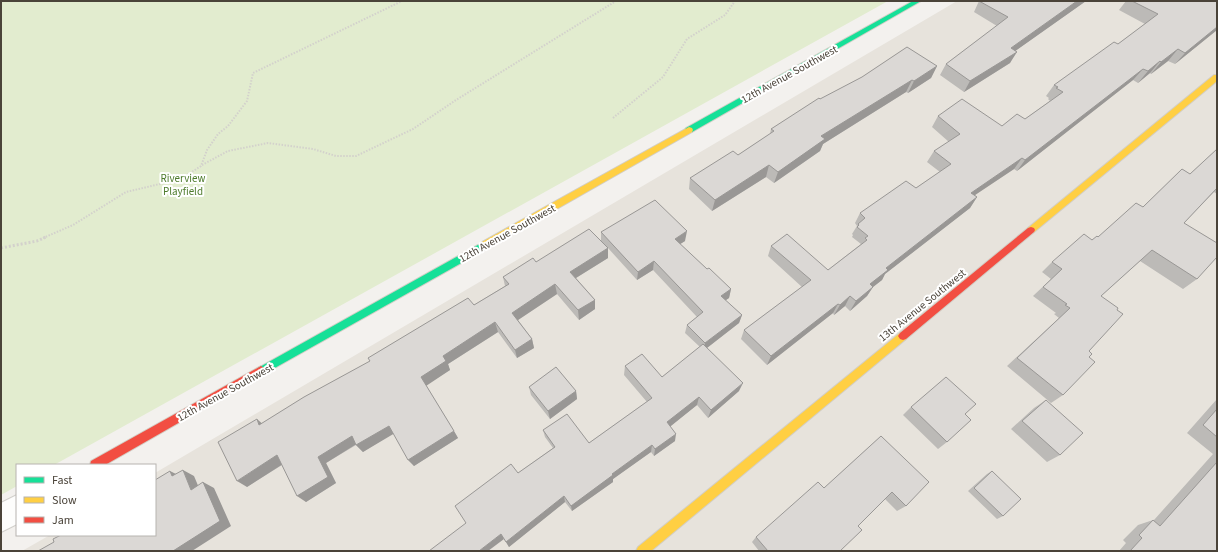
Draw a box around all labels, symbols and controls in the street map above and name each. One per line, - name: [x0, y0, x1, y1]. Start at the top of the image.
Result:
- street label: 12th Avenue Southwest: [738, 42, 840, 107]
- park label: Riverview Playfield: [161, 171, 206, 199]
- street label: 12th Avenue Southwest: [456, 201, 558, 266]
- street label: 13th Avenue Southwest: [876, 265, 969, 345]
- street label: 12th Avenue Southwest: [174, 360, 276, 425]
- legend: [16, 464, 156, 536]
- text: Fast: [52, 472, 72, 489]
- text: Slow: [52, 492, 77, 509]
- text: Jam: [52, 512, 74, 529]

